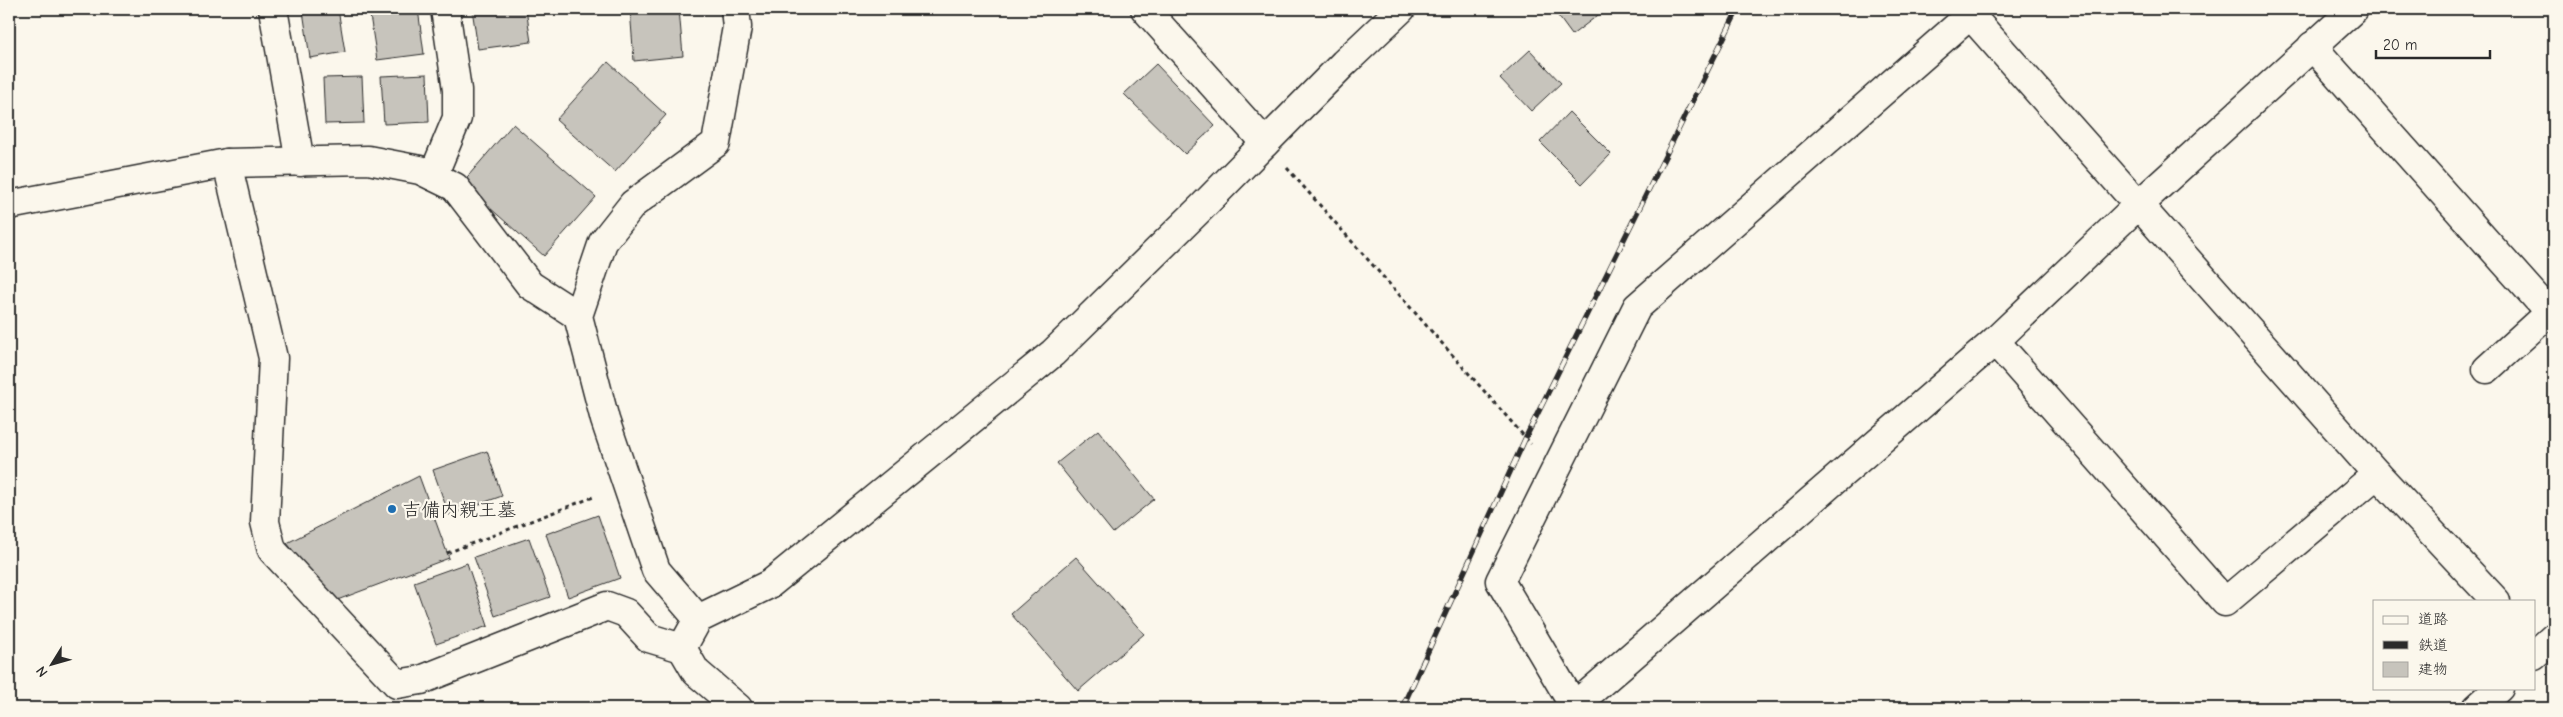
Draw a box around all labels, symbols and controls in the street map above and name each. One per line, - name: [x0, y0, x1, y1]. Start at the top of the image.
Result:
- scale bar: [2376, 28, 2489, 60]
- text: 20 m: [2383, 36, 2417, 54]
- place label: 吉備内親王墓: [402, 499, 516, 521]
- marker: 吉備内親王墓: [386, 503, 398, 515]
- legend: [2373, 600, 2536, 690]
- text: 道路: [2418, 610, 2448, 628]
- text: 鉄道: [2418, 636, 2448, 654]
- north arrow: [28, 640, 78, 690]
- text: 建物: [2418, 660, 2448, 678]
- text: N: [32, 663, 52, 680]

